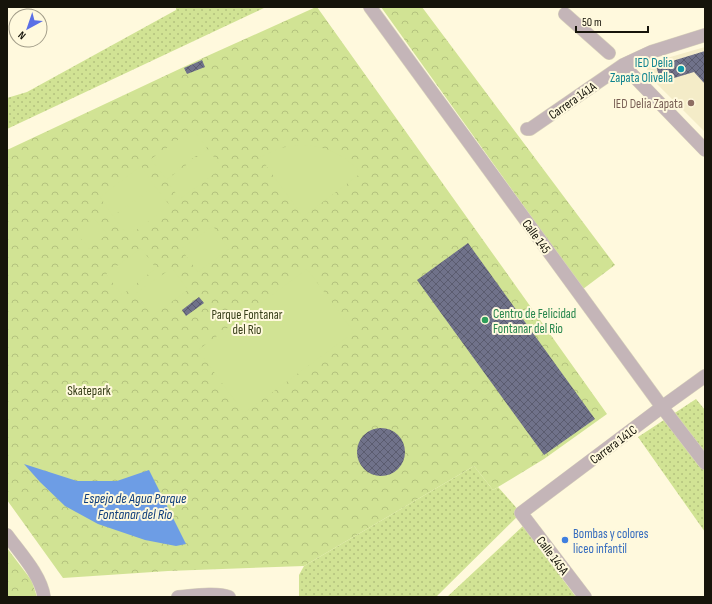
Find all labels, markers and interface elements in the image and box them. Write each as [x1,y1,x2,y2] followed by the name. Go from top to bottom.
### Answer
[8,8,48,48] north arrow
[576,8,648,34] scale bar
[582,15,602,30] text: 50 m
[15,28,28,42] text: N
[610,55,673,86] place label: IED Delia Zapata Olivella
[676,64,686,74] marker: IED Delia Zapata Olivella
[546,78,600,123] street label: Carrera 141A
[613,96,683,112] place label: IED Delia Zapata
[686,98,696,108] marker: IED Delia Zapata
[518,216,554,257] street label: Calle 145
[493,306,576,337] place label: Centro de Felicidad Fontanar del Rio
[212,307,283,338] park label: Parque Fontanar del Rio
[480,315,490,325] marker: Centro de Felicidad Fontanar del Rio
[67,383,111,399] park label: Skatepark
[587,422,640,468] street label: Carrera 141C
[84,490,187,523] water label: Espejo de Agua Parque Fontanar del Rio
[573,526,649,557] place label: Bombas y colores liceo infantil
[533,533,572,578] street label: Calle 145A
[560,535,570,545] marker: Bombas y colores liceo infantil

